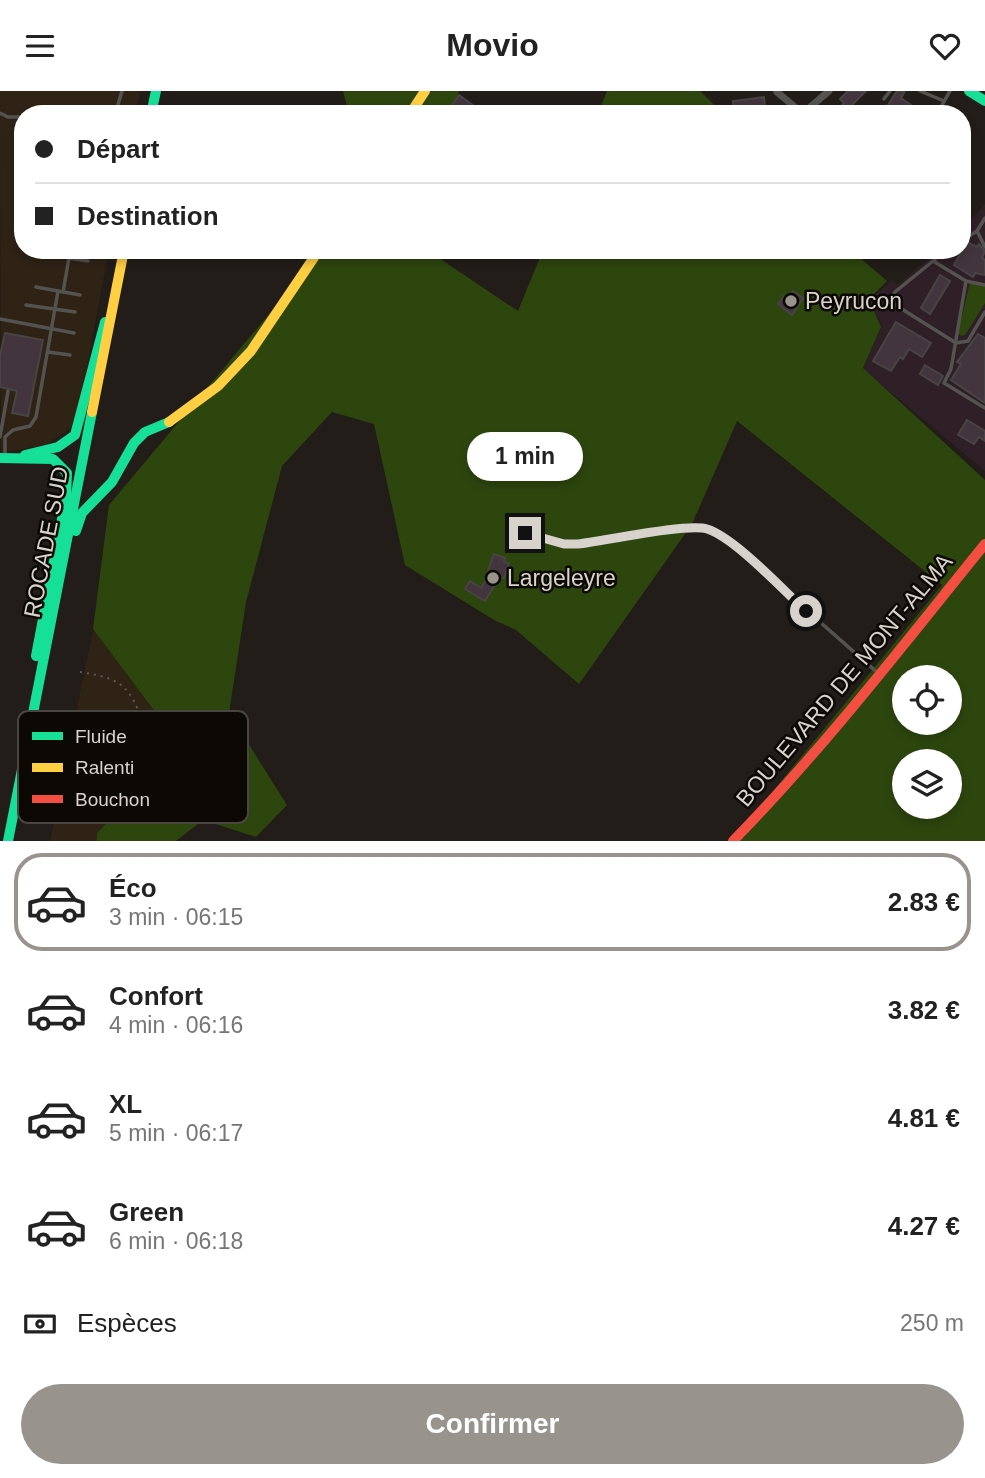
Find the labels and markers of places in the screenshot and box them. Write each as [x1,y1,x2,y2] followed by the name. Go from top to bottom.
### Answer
[805,288,902,314] place label: Peyrucon
[783,293,799,309] marker: Peyrucon
[507,565,616,591] place label: Largeleyre
[485,570,501,586] marker: Largeleyre

